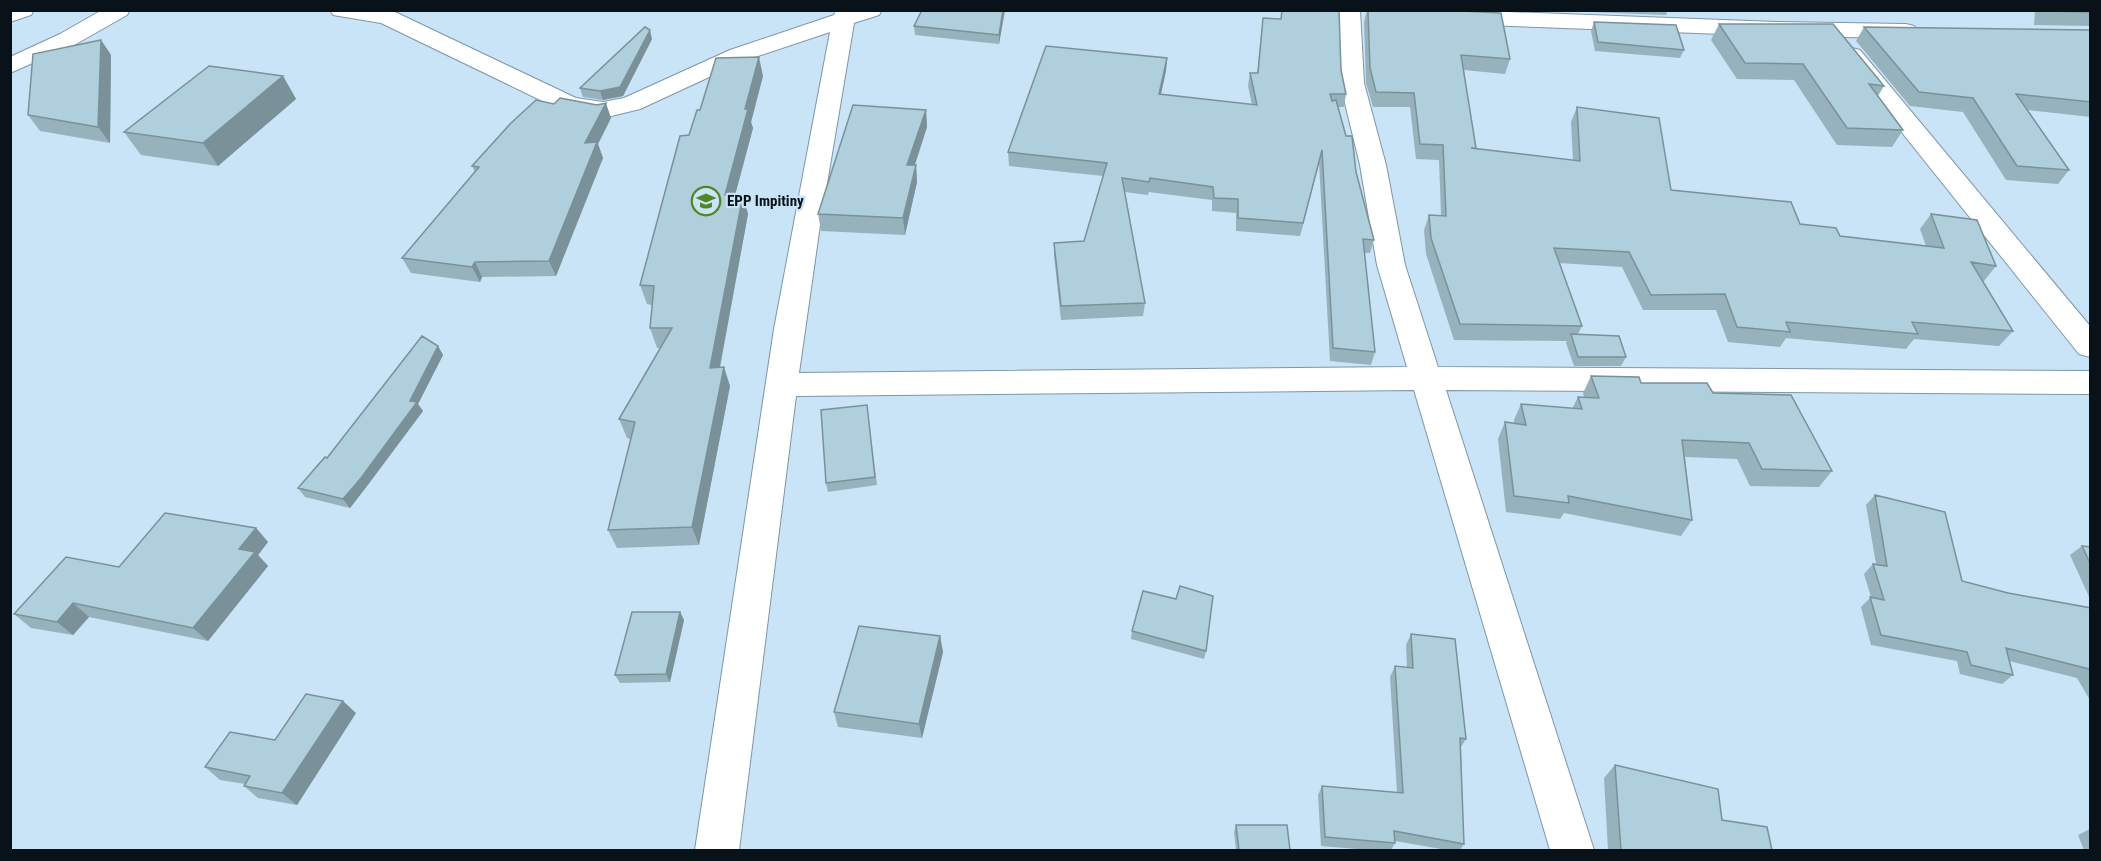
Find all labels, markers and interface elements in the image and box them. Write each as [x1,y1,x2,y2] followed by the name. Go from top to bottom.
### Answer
[690,185,722,217] school or university icon: EPP Impitiny
[727,192,804,210] place label: EPP Impitiny

